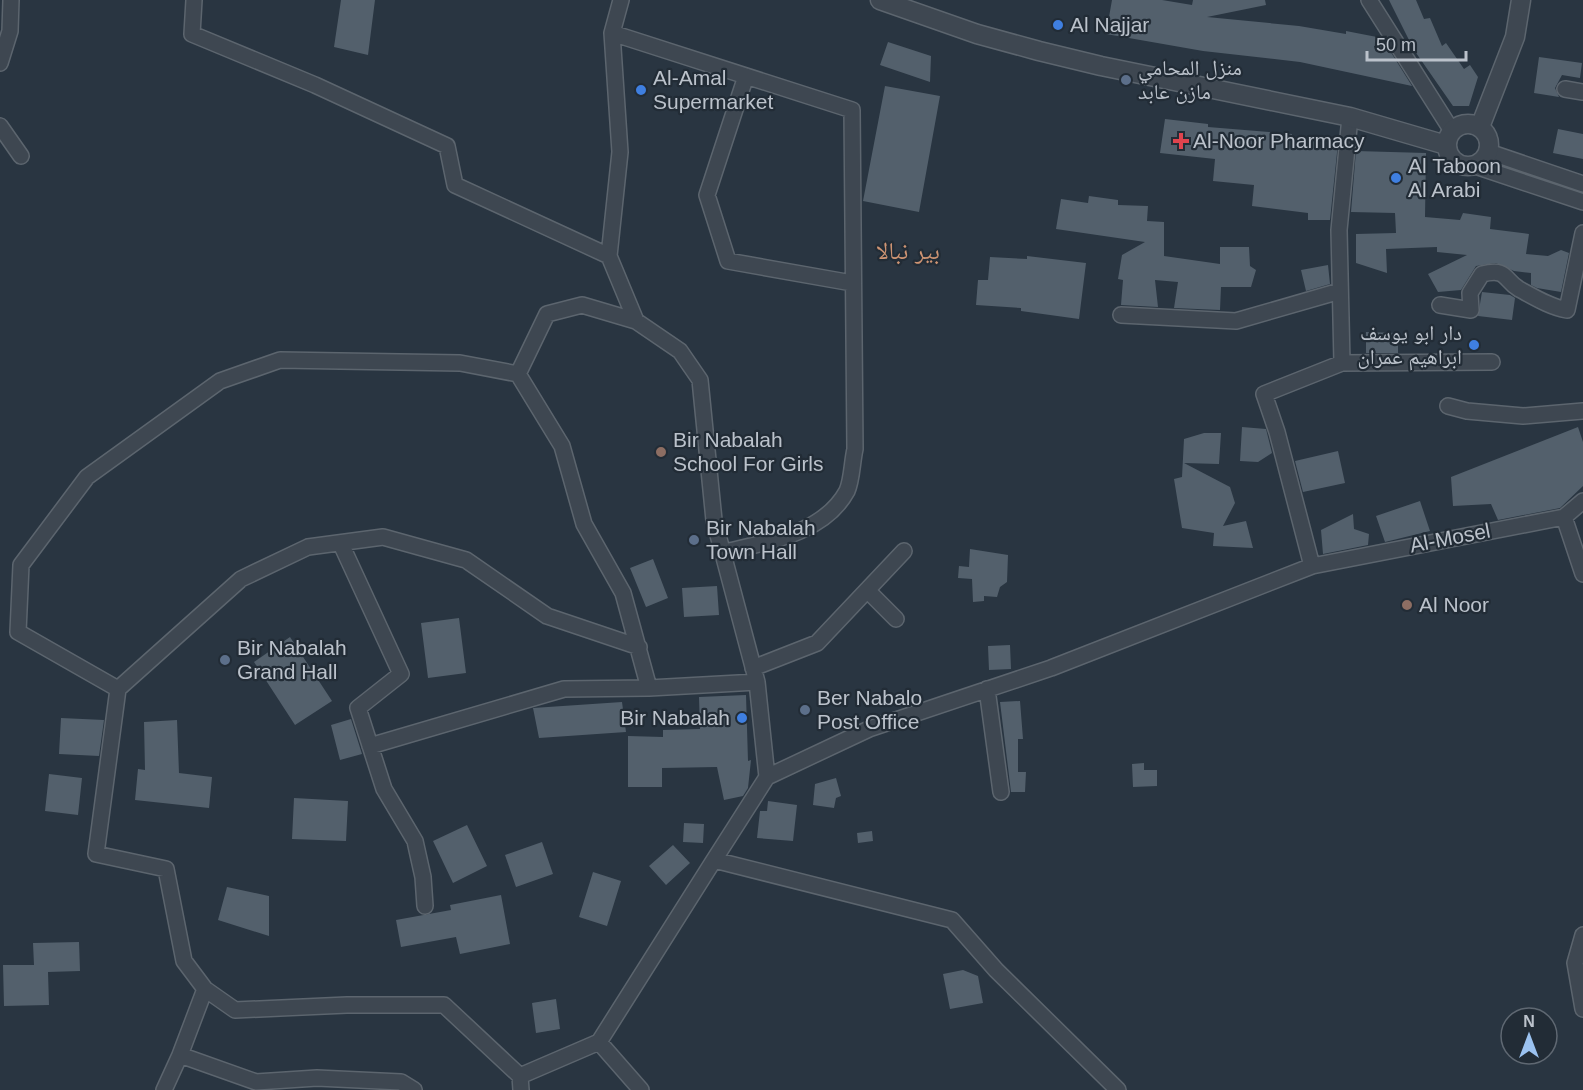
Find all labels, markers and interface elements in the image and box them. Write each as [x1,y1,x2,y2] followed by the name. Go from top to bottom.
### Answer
[1070,13,1149,36] place label: Al Najjar
[1051,18,1065,32] marker: Al Najjar
[1367,24,1466,62] scale bar
[1376,35,1416,55] text: 50 m
[1138,56,1242,104] place label: منزل المحامي مازن عابد
[653,66,773,113] place label: Al-Amal Supermarket
[1119,73,1133,87] marker: منزل المحامي مازن عابد
[634,83,648,97] marker: Al-Amal Supermarket
[1193,129,1365,152] place label: Al-Noor Pharmacy
[1174,134,1188,148] marker: Al-Noor Pharmacy
[1408,154,1501,201] place label: Al Taboon Al Arabi
[1389,171,1403,185] marker: Al Taboon Al Arabi
[876,237,940,265] district label: بير نبالا
[1358,321,1462,371] place label: دار ابو يوسف ابراهيم عمران
[1467,338,1481,352] marker: دار ابو يوسف ابراهيم عمران
[673,428,824,475] place label: Bir Nabalah School For Girls
[654,445,668,459] marker: Bir Nabalah School For Girls
[706,516,816,563] place label: Bir Nabalah Town Hall
[1408,518,1492,557] street label: Al-Mosel
[687,533,701,547] marker: Bir Nabalah Town Hall
[1419,593,1489,616] place label: Al Noor
[1400,598,1414,612] marker: Al Noor
[237,636,347,683] place label: Bir Nabalah Grand Hall
[218,653,232,667] marker: Bir Nabalah Grand Hall
[817,686,922,733] place label: Ber Nabalo Post Office
[798,703,812,717] marker: Ber Nabalo Post Office
[620,706,730,729] place label: Bir Nabalah
[735,711,749,725] marker: Bir Nabalah
[1499,1006,1559,1066] north arrow
[1523,1013,1535,1030] text: N

